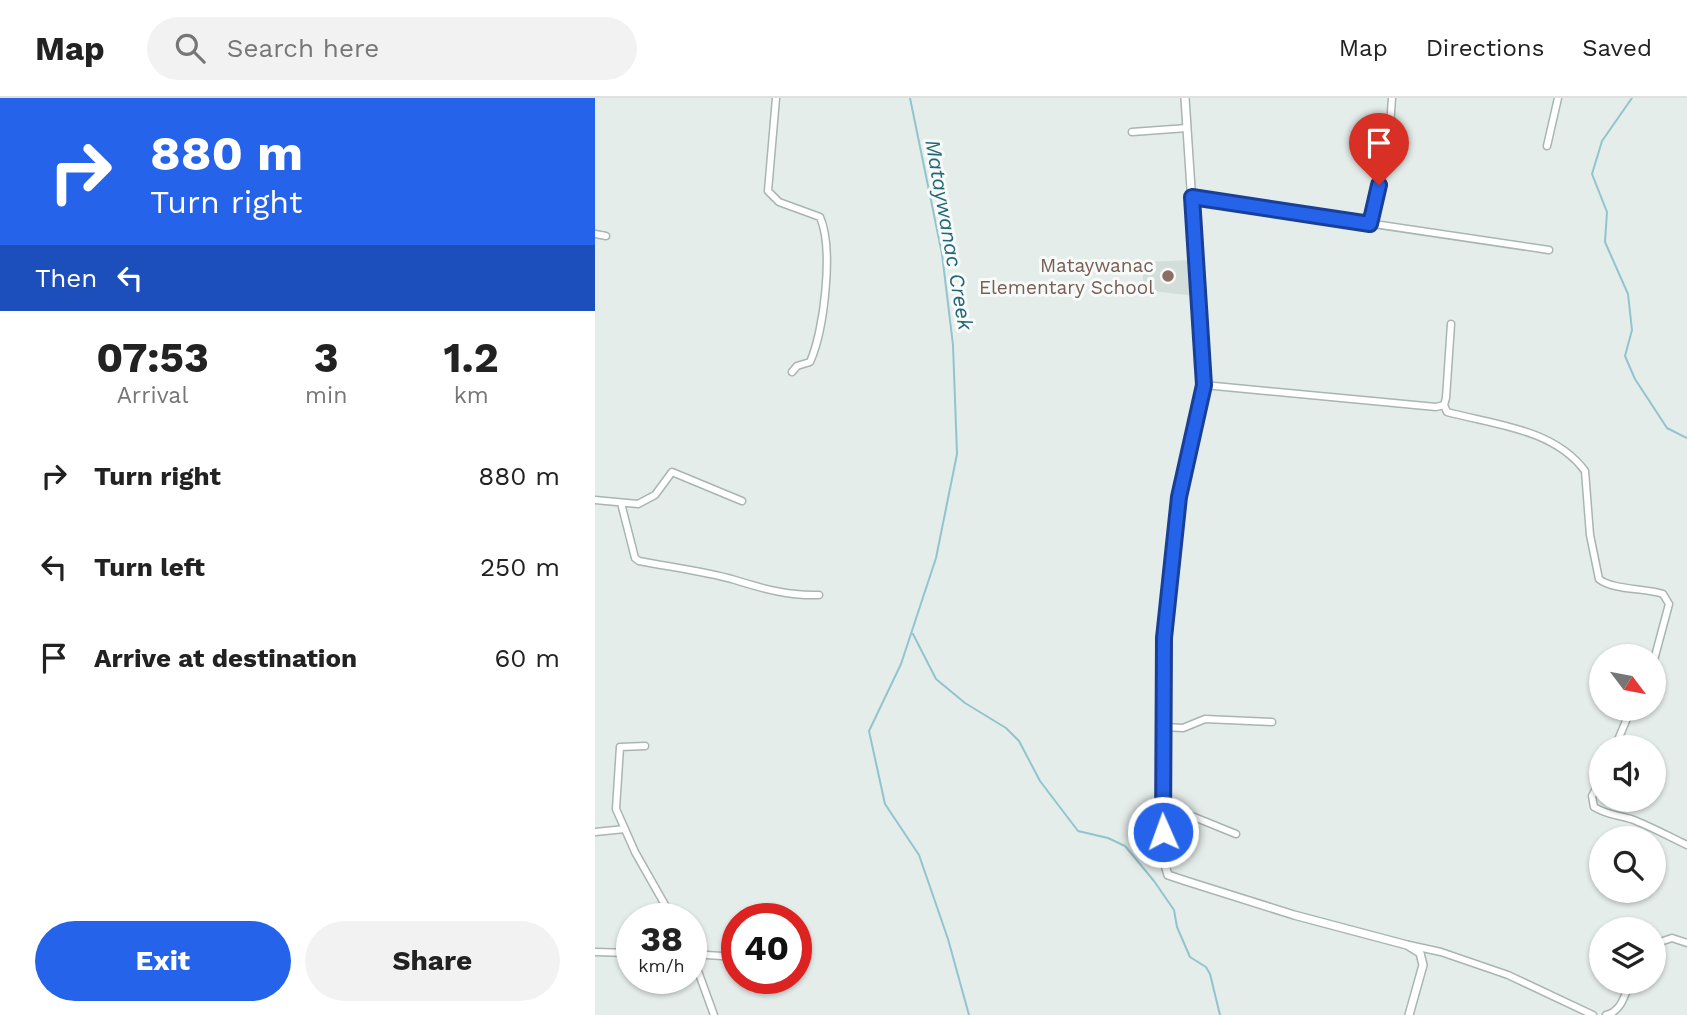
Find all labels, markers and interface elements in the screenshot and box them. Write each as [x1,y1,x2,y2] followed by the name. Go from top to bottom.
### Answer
[147,17,637,80] search box
[35,29,105,68] text: Map
[171,29,209,67] icon: search
[227,33,379,63] text: Search here
[1339,34,1388,62] text: Map
[1426,34,1544,62] text: Directions
[1582,34,1652,62] text: Saved
[1349,113,1409,185] pin
[150,124,303,182] text: 880 m
[1360,124,1398,162] icon: arrive
[35,126,126,217] icon: right
[920,138,979,333] water label: Mataywanac Creek
[150,183,302,221] text: Turn right
[979,254,1154,299] place label: Mataywanac Elementary School
[111,259,149,297] icon: left
[35,263,97,293] text: Then
[1160,268,1176,284] marker: Mataywanac Elementary School
[96,333,209,382] text: 07:53
[314,333,339,382] text: 3
[444,333,499,382] text: 1.2
[117,382,188,409] text: Arrival
[305,382,347,409] text: min
[454,382,489,409] text: km
[35,457,73,495] icon: right
[94,461,221,491] text: Turn right
[478,461,560,491] text: 880 m
[35,548,73,586] icon: left
[94,552,205,582] text: Turn left
[480,552,560,582] text: 250 m
[35,639,73,677] icon: arrive
[94,643,357,673] text: Arrive at destination
[494,643,560,673] text: 60 m
[1589,644,1666,721] north arrow
[1589,644,1666,994] map controls
[1589,735,1666,812] button: sound
[1126,795,1200,869] position arrow
[1589,826,1666,903] button: search
[721,903,812,994] speed limit sign: 40
[1589,917,1666,994] button: layers
[640,918,683,960] text: 38
[35,921,291,1001] button: Exit
[305,921,560,1001] button: Share
[638,955,685,976] text: km/h

